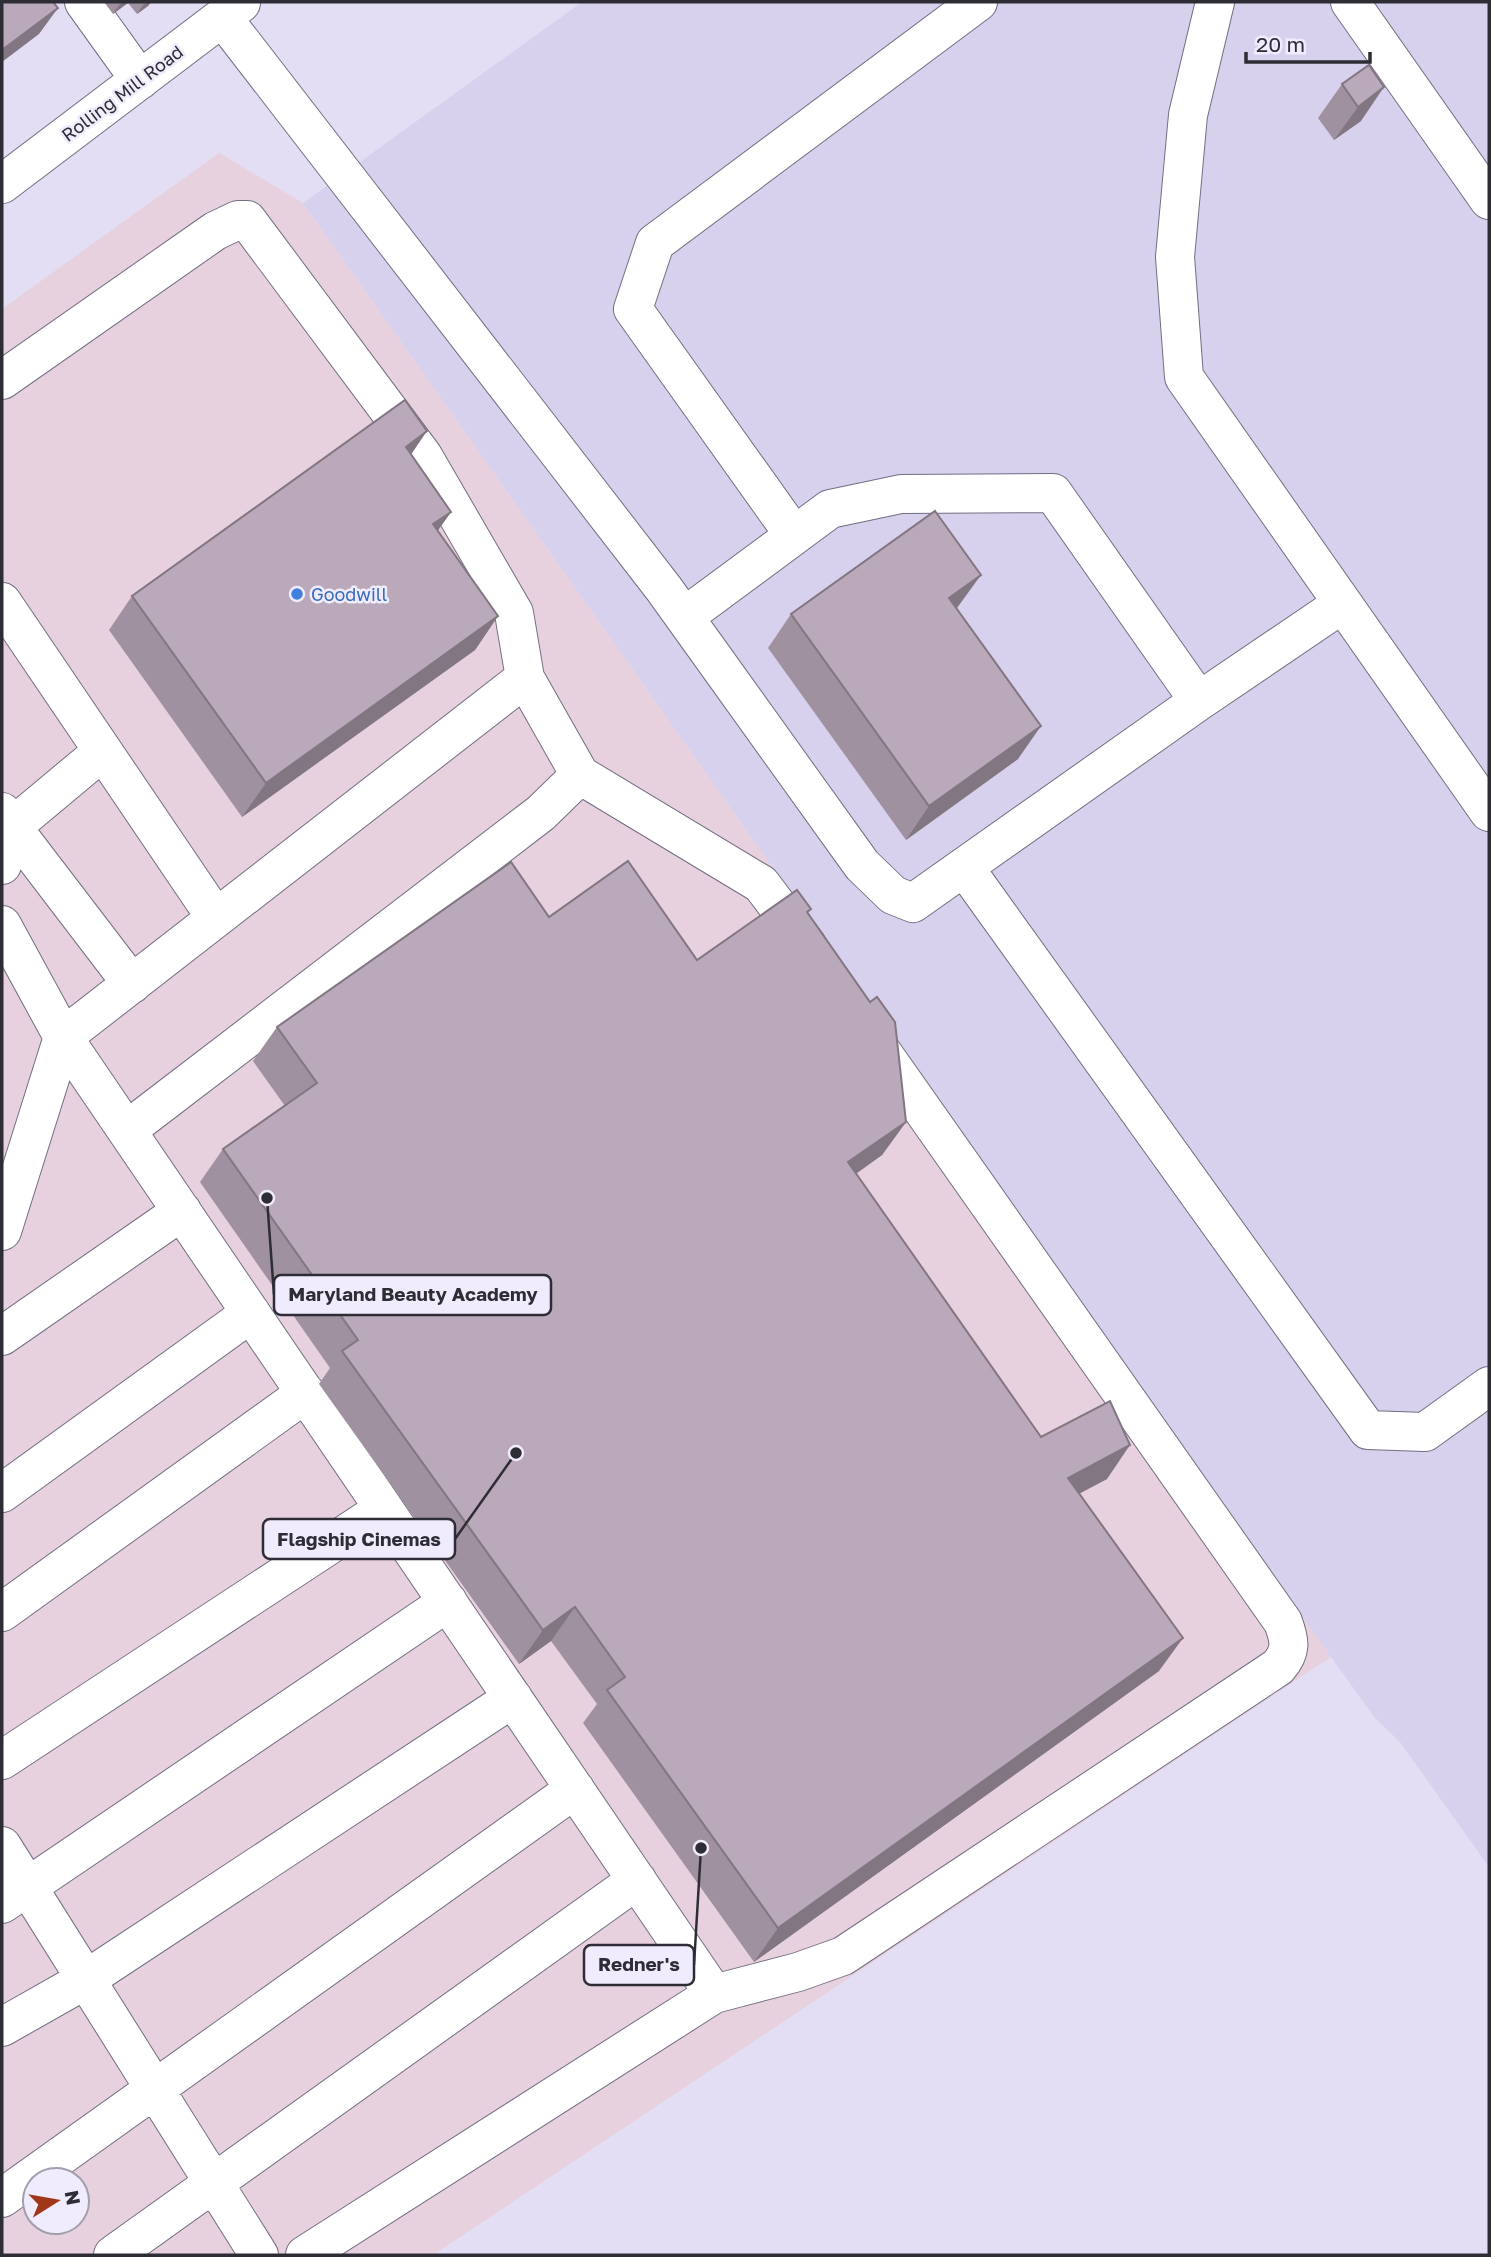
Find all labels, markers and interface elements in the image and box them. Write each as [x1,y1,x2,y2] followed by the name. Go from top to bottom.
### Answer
[1246,21,1370,65] scale bar
[1256,31,1305,57] text: 20 m
[57,40,187,146] street label: Rolling Mill Road
[311,583,388,605] place label: Goodwill
[289,586,305,602] marker: Goodwill
[274,1275,551,1315] callout: Maryland Beauty Academy
[288,1282,538,1305] text: Maryland Beauty Academy
[263,1519,455,1559] callout: Flagship Cinemas
[277,1527,441,1550] text: Flagship Cinemas
[584,1945,694,1985] callout: Redner's
[598,1952,680,1975] text: Redner's
[21,2166,91,2236] north arrow
[61,2188,86,2207] text: N

